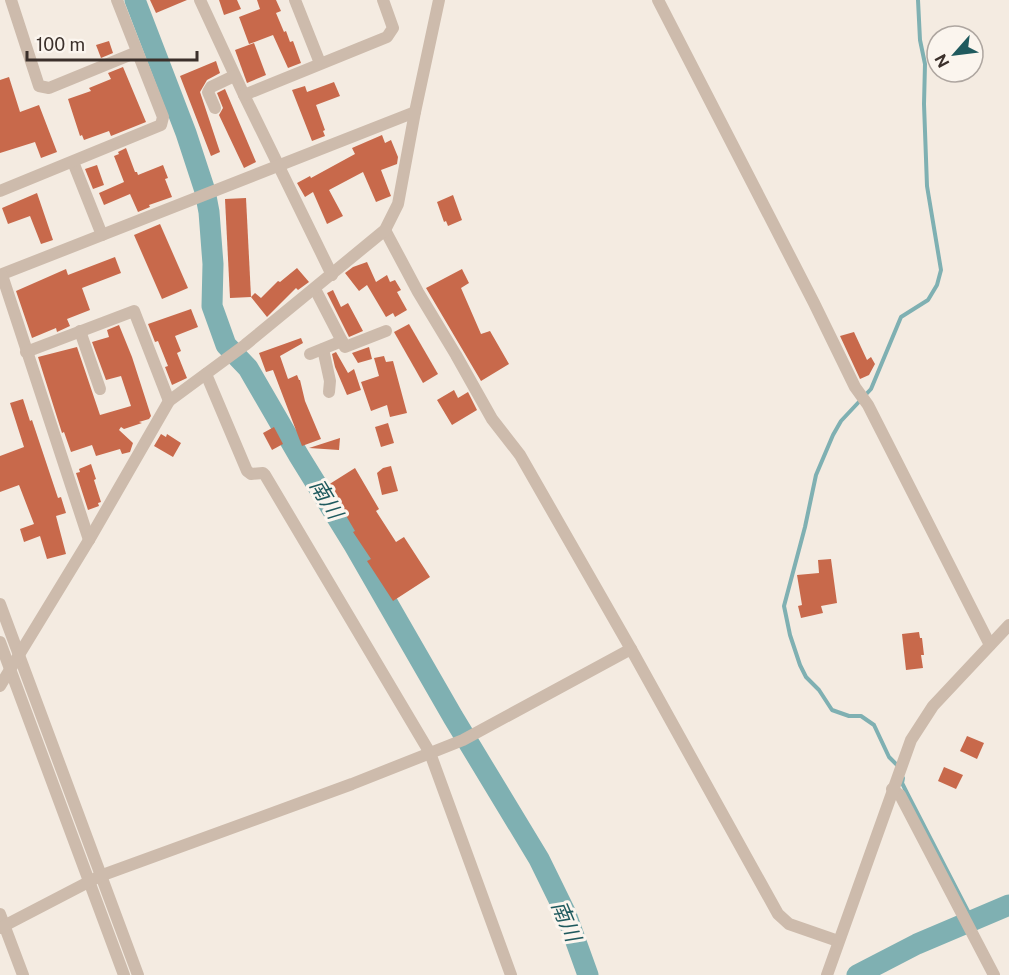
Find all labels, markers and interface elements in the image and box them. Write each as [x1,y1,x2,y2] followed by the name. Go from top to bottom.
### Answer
[27,24,196,62] scale bar
[925,24,985,84] north arrow
[36,34,85,55] text: 100 m
[931,51,954,71] text: N
[305,474,349,525] water label: 南川
[547,897,587,947] water label: 南川

